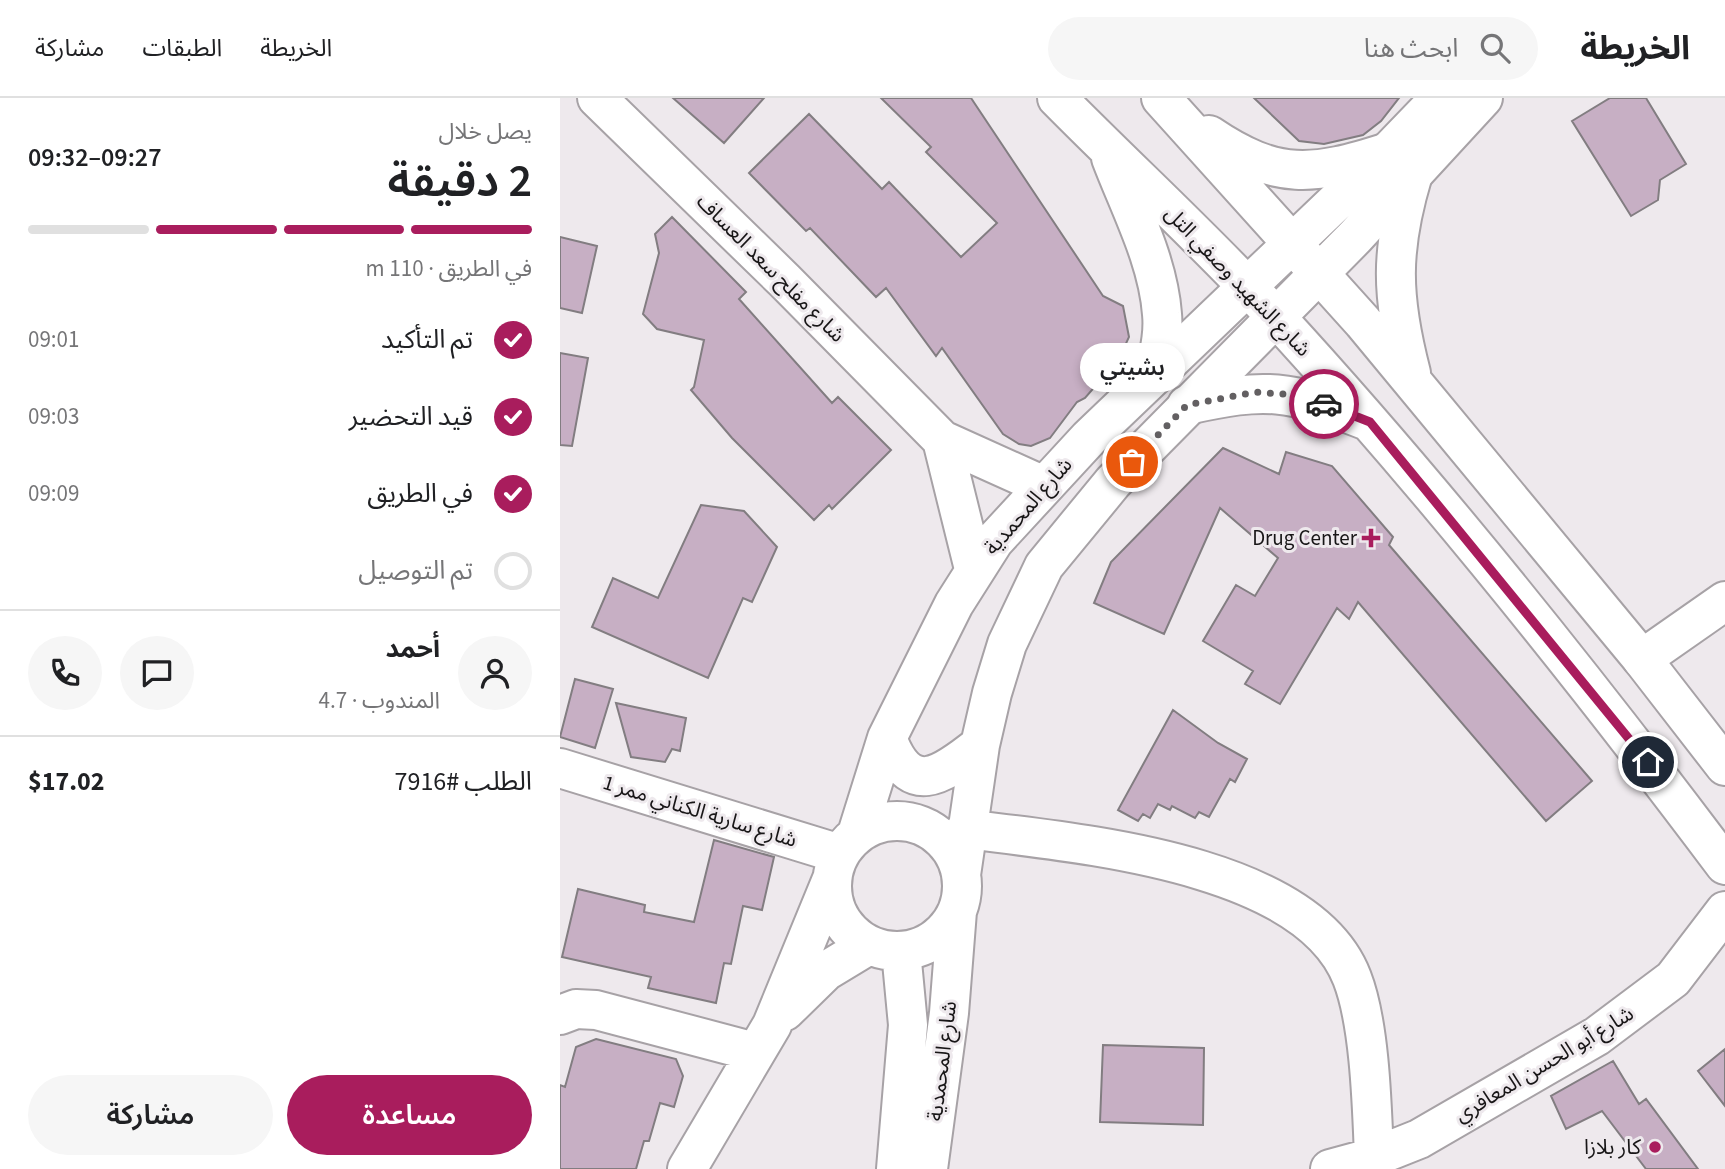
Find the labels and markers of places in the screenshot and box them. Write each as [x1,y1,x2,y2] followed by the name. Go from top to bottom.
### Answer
[1080,343,1184,392] callout: بشيتي
[1102,432,1162,492] pin
[1252,523,1358,553] place label: Drug Center
[1363,530,1379,546] marker: Drug Center
[1618,732,1678,792] pin
[1584,1132,1641,1162] place label: كار بلازا
[1647,1139,1663,1155] marker: كار بلازا

